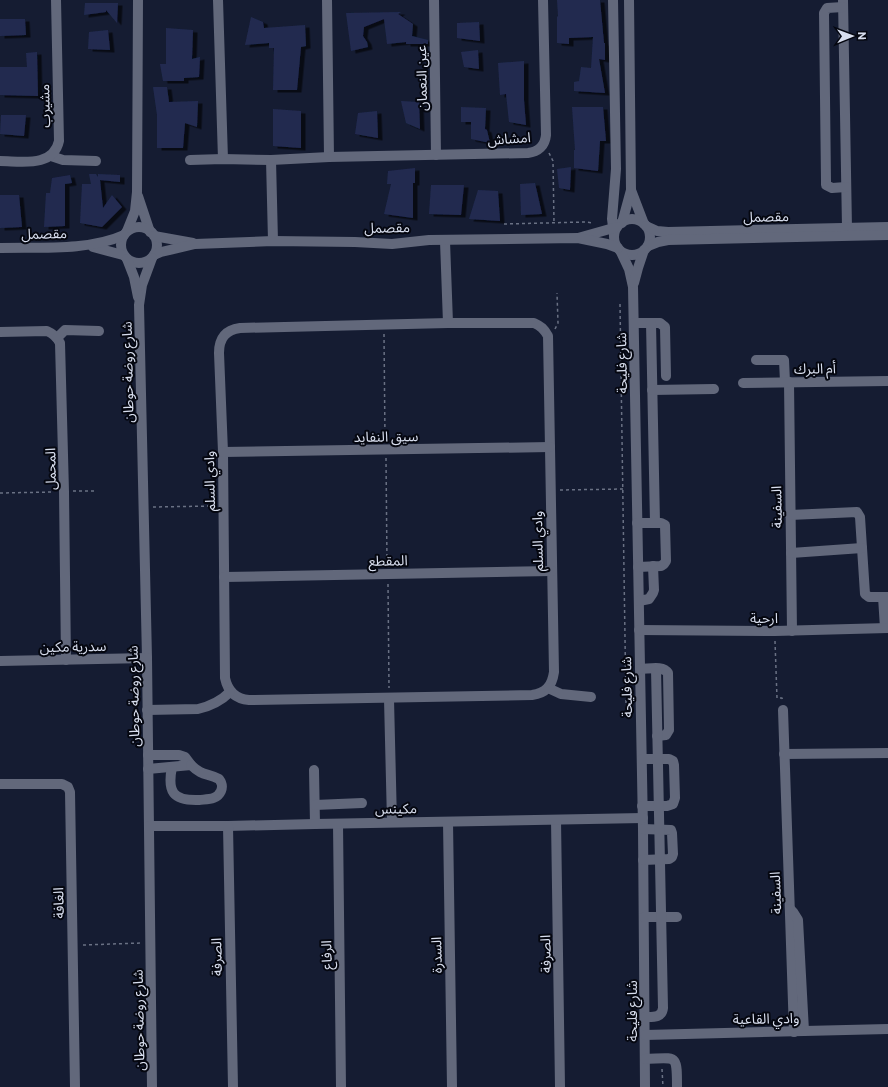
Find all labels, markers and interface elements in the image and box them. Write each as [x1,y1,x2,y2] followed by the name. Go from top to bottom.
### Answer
[832,16,872,56] north arrow
[856,32,869,40] text: N
[412,45,431,111] street label: عين النعمان
[35,84,54,128] street label: مشيرب
[487,128,531,149] street label: امشاش
[743,207,789,226] street label: مقصمل
[364,218,410,237] street label: مقصمل
[21,224,67,243] street label: مقصمل
[118,321,139,423] street label: شارع روضة حوطان
[612,332,633,394] street label: شارع فليحة
[794,359,837,380] street label: أم البرك
[354,427,419,447] street label: سيق النفايد
[41,448,60,490] street label: المحمل
[200,451,221,511] street label: وادي السلم
[767,486,785,528] street label: السفينة
[528,511,549,571] street label: وادي السلم
[368,551,408,572] street label: المقطع
[750,609,778,627] street label: ارحية
[39,637,107,656] street label: سدرية مكين
[124,645,145,747] street label: شارع روضة حوطان
[617,656,638,718] street label: شارع فليحة
[375,799,417,818] street label: مكينس
[766,871,784,915] street label: السفينة
[49,887,67,919] street label: الغافة
[536,935,555,973] street label: الصرفة
[427,937,446,973] street label: السدرة
[207,938,226,976] street label: الصرفة
[317,940,338,970] street label: الرفاع
[129,969,150,1071] street label: شارع روضة حوطان
[623,980,643,1042] street label: شارع فليحة
[733,1009,800,1030] street label: وادي القاعية

